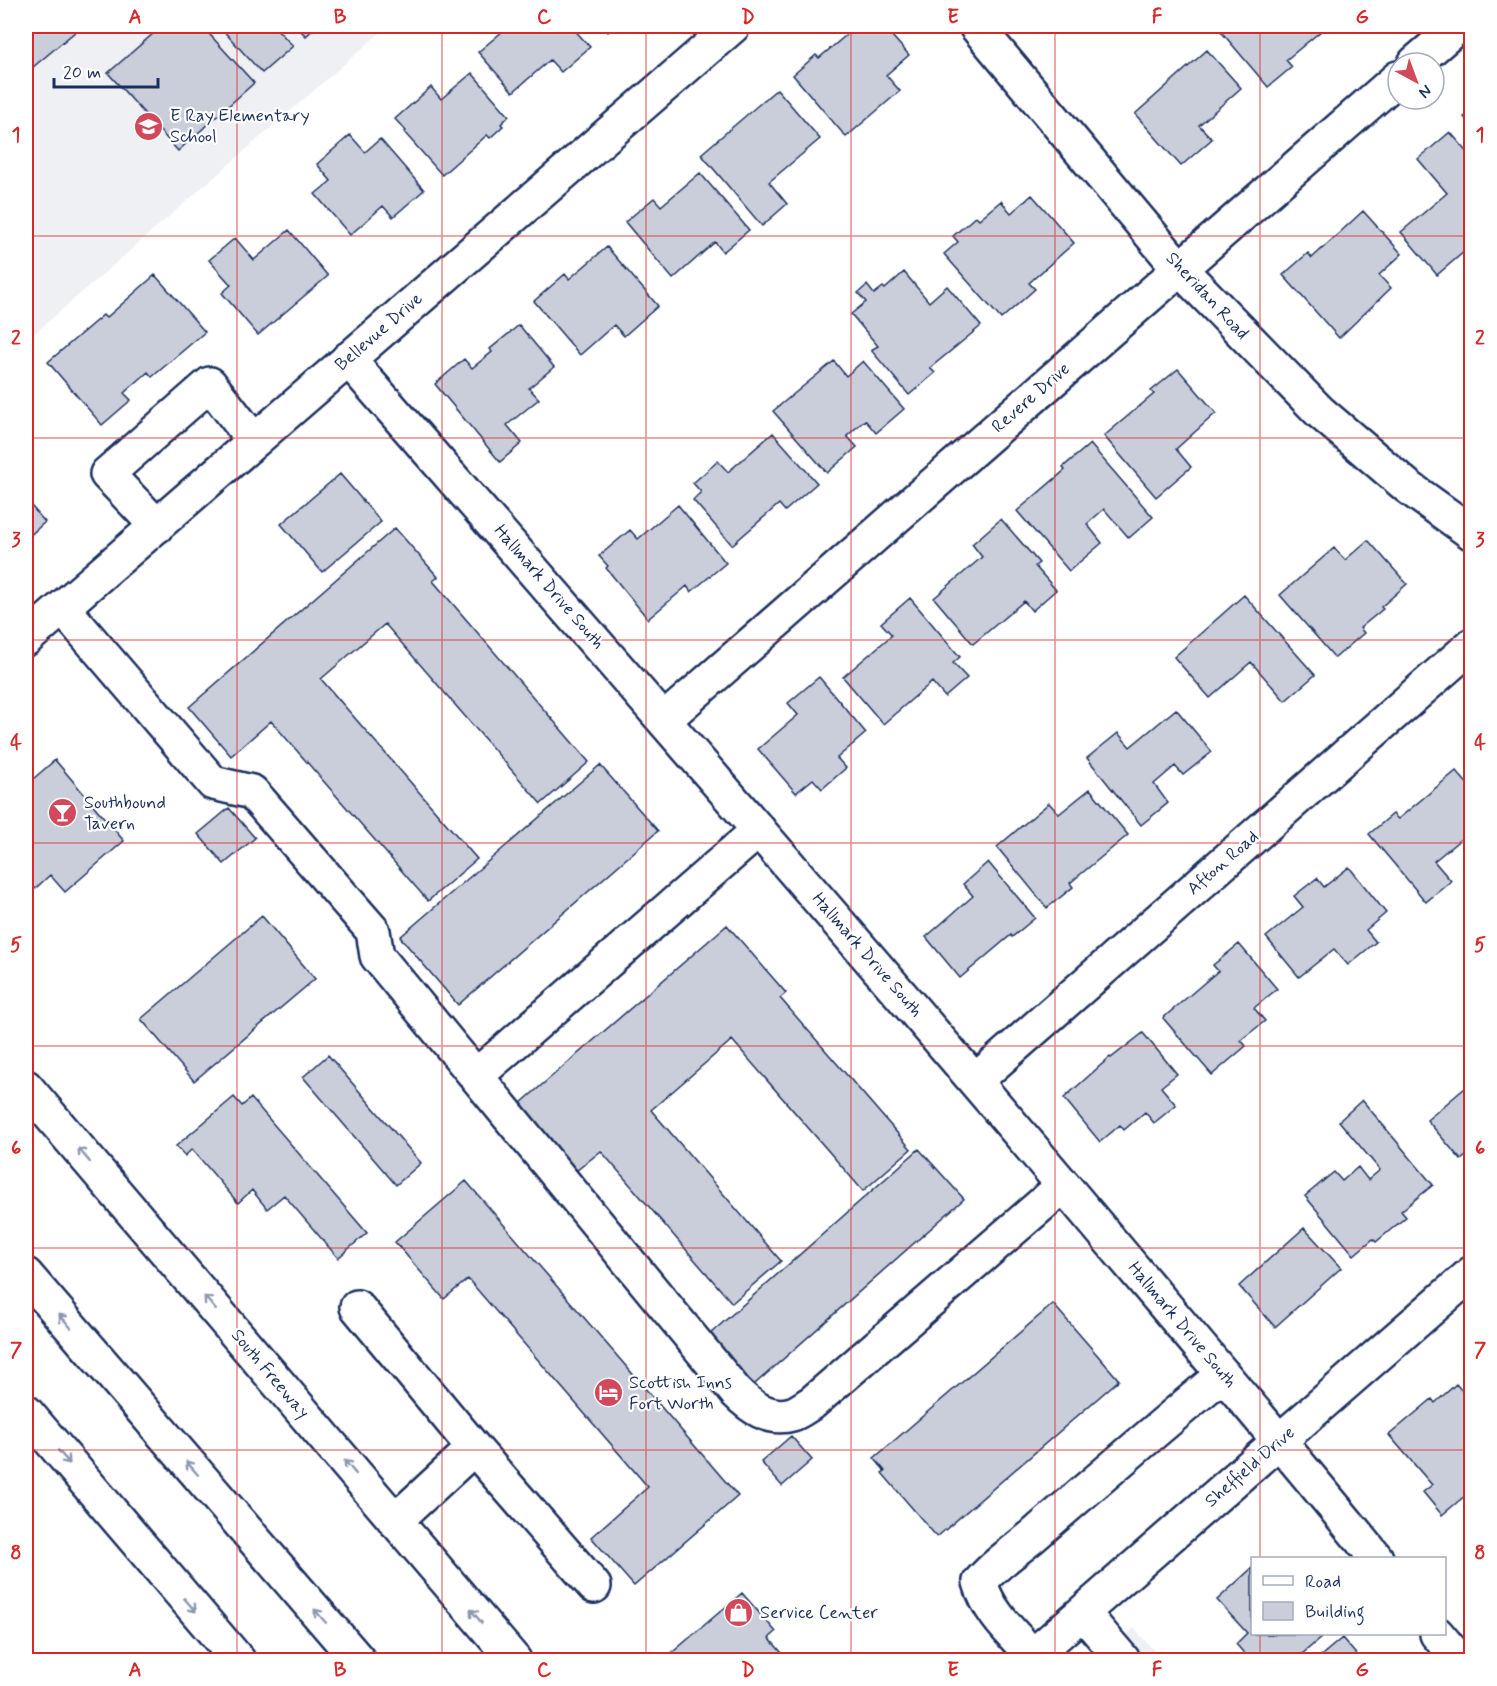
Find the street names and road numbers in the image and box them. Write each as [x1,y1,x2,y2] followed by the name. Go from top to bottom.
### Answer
[1160,247,1254,345] street label: Sheridan Road
[330,287,428,377] street label: Bellevue Drive
[987,357,1075,439] street label: Revere Drive
[488,519,610,655] street label: Hallmark Drive South
[1182,825,1264,901] street label: Afton Road
[806,887,928,1023] street label: Hallmark Drive South
[1122,1257,1242,1393] street label: Hallmark Drive South
[225,1324,315,1424] street label: South Freeway
[1200,1421,1300,1513] street label: Sheffield Drive

